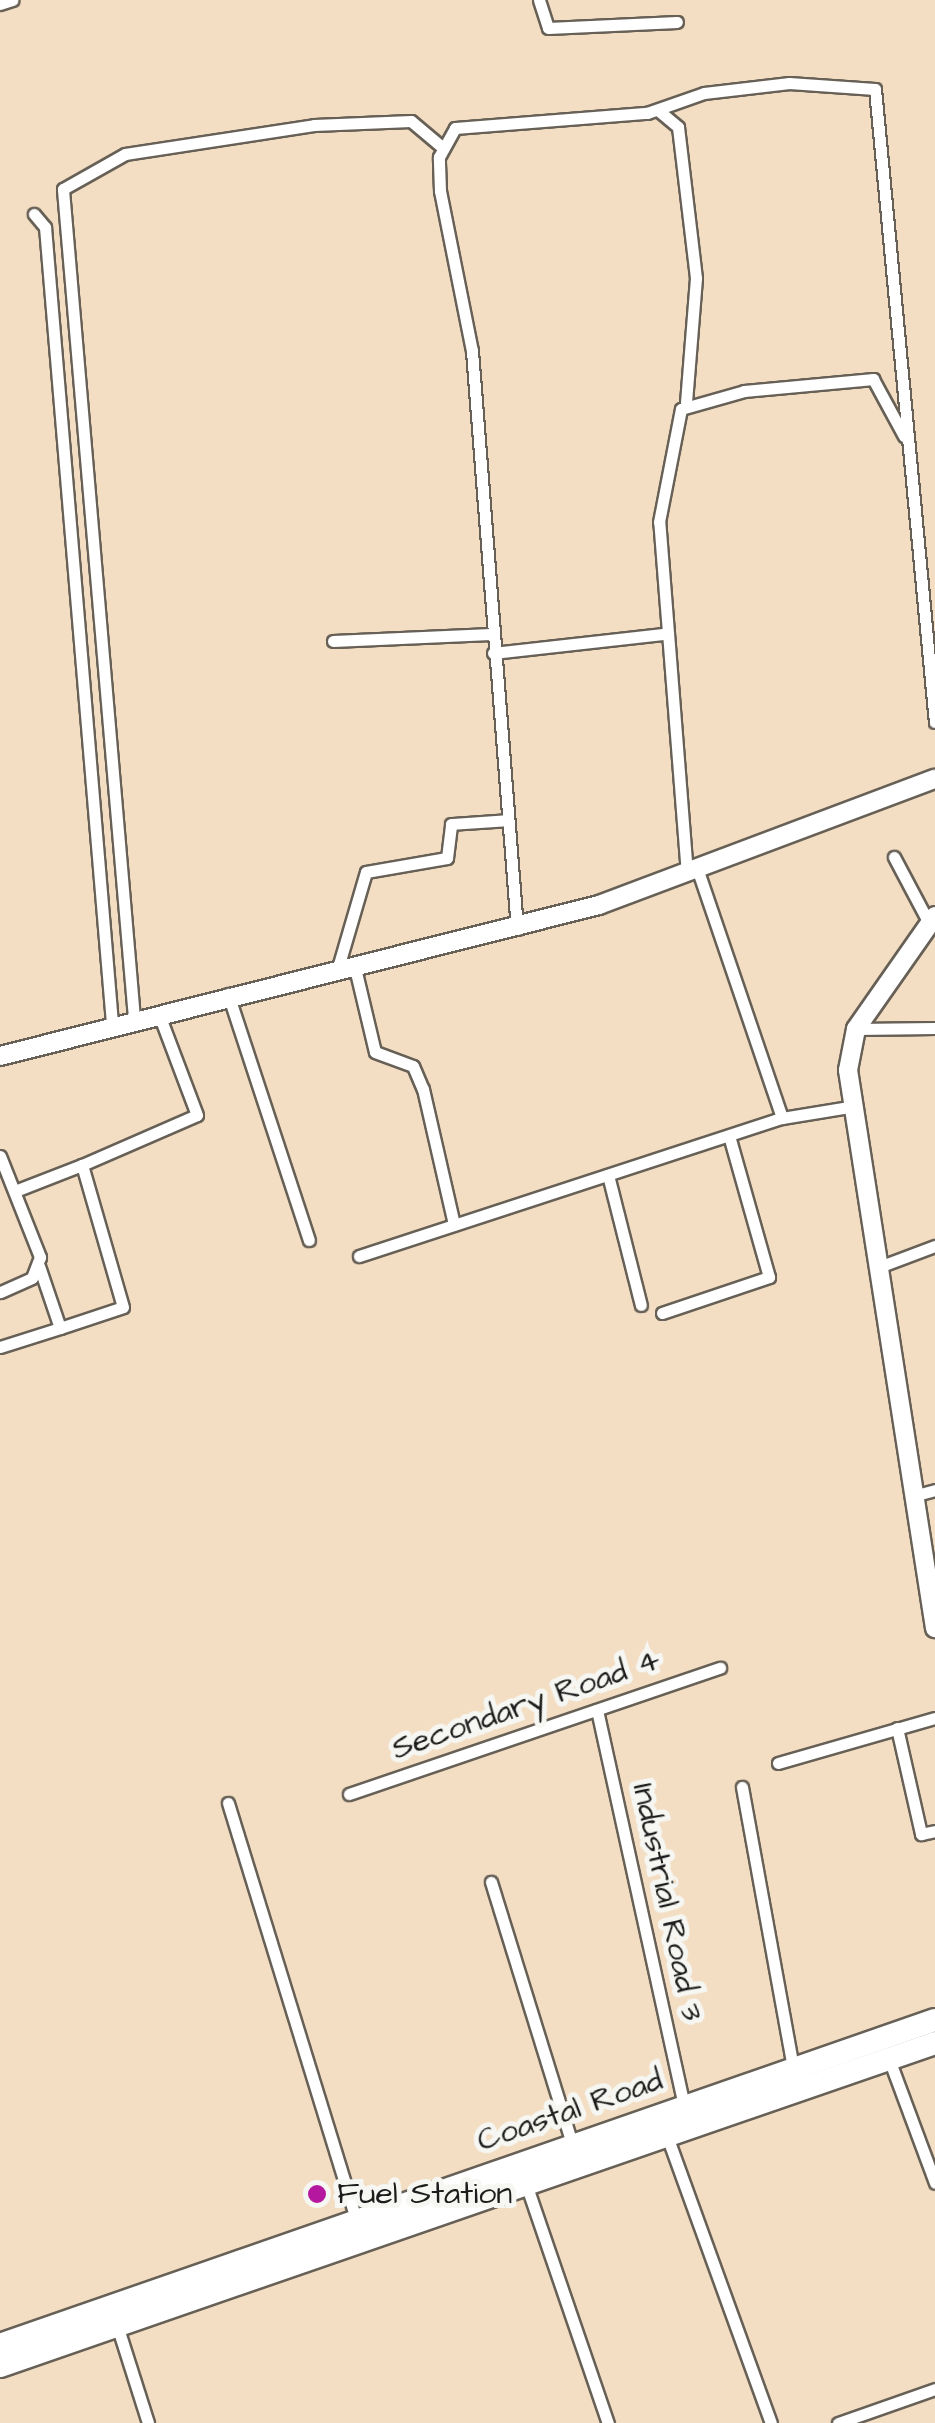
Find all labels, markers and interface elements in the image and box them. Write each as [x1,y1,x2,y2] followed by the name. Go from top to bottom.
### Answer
[387,1641,665,1769] street label: Secondary Road 4
[623,1780,711,2024] street label: Industrial Road 3
[472,2061,668,2161] street label: Coastal Road
[337,2175,512,2213] place label: Fuel Station
[306,2183,328,2205] marker: Fuel Station

